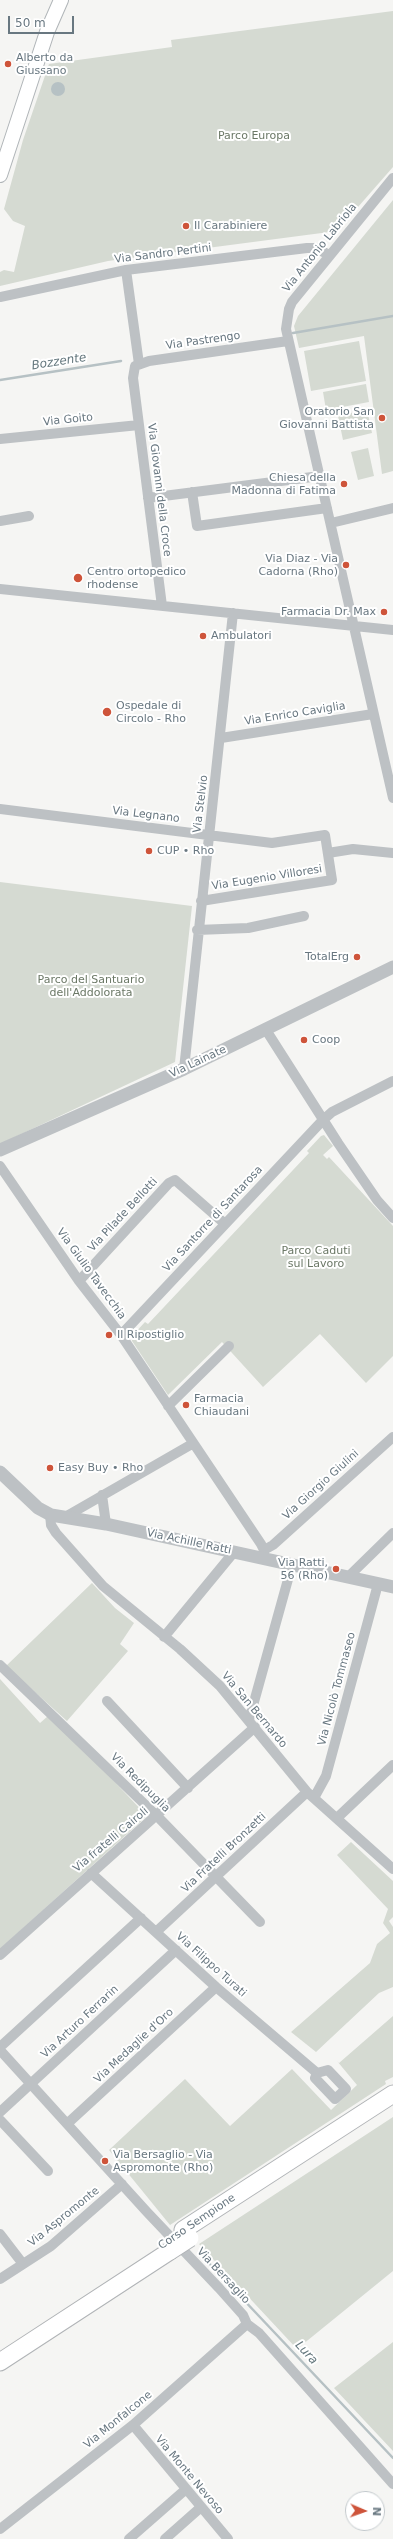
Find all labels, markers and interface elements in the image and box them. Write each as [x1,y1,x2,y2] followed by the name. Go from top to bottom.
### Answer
[10,8,76,34] scale bar
[15,16,46,30] text: 50 m
[16,51,73,77] place label: Alberto da Giussano
[3,59,13,69] marker: Alberto da Giussano
[218,129,290,143] park label: Parco Europa
[280,201,360,295] street label: Via Antonio Labriola
[194,219,267,233] place label: Il Carabiniere
[181,221,191,231] marker: Il Carabiniere
[114,241,212,267] street label: Via Sandro Pertini
[165,329,241,353] street label: Via Pastrengo
[31,351,87,373] water label: Bozzente
[279,405,374,431] place label: Oratorio San Giovanni Battista
[42,411,94,429] street label: Via Goito
[377,413,387,423] marker: Oratorio San Giovanni Battista
[144,423,174,557] street label: Via Giovanni della Croce
[231,471,336,497] place label: Chiesa della Madonna di Fatima
[339,479,349,489] marker: Chiesa della Madonna di Fatima
[258,552,338,578] place label: Via Diaz - Via Cadorna (Rho)
[341,560,351,570] marker: Via Diaz - Via Cadorna (Rho)
[87,565,186,591] place label: Centro ortopedico rhodense
[72,572,84,584] marker: Centro ortopedico rhodense
[281,605,376,619] place label: Farmacia Dr. Max
[379,607,389,617] marker: Farmacia Dr. Max
[211,629,272,643] place label: Ambulatori
[198,631,208,641] marker: Ambulatori
[116,699,186,725] place label: Ospedale di Circolo - Rho
[244,699,346,729] street label: Via Enrico Caviglia
[101,706,113,718] marker: Ospedale di Circolo - Rho
[191,774,211,834] street label: Via Stelvio
[112,804,180,826] street label: Via Legnano
[157,844,214,858] place label: CUP • Rho
[144,846,154,856] marker: CUP • Rho
[211,863,323,893] street label: Via Eugenio Villoresi
[305,950,349,964] place label: TotalErg
[352,952,362,962] marker: TotalErg
[38,973,144,999] park label: Parco del Santuario dell'Addolorata
[312,1033,340,1047] place label: Coop
[299,1035,309,1045] marker: Coop
[167,1043,229,1081] street label: Via Lainate
[160,1163,266,1275] street label: Via Santorre di Santarosa
[85,1175,161,1255] street label: Via Pilade Bellotti
[54,1226,128,1322] street label: Via Giulio Tavecchia
[281,1244,351,1270] park label: Parco Caduti sul Lavoro
[117,1328,184,1342] place label: Il Ripostiglio
[104,1330,114,1340] marker: Il Ripostiglio
[194,1392,249,1418] place label: Farmacia Chiaudani
[181,1400,191,1410] marker: Farmacia Chiaudani
[280,1447,362,1523] street label: Via Giorgio Giulini
[58,1461,143,1475] place label: Easy Buy • Rho
[45,1463,55,1473] marker: Easy Buy • Rho
[145,1527,233,1557] street label: Via Achille Ratti
[278,1556,328,1582] place label: Via Ratti, 56 (Rho)
[331,1564,341,1574] marker: Via Ratti, 56 (Rho)
[315,1631,359,1747] street label: Via Nicolò Tommaseo
[218,1669,290,1751] street label: Via San Bernardo
[108,1751,172,1815] street label: Via Redipuglia
[71,1805,151,1875] street label: Via fratelli Cairoli
[179,1810,269,1896] street label: Via Fratelli Bronzetti
[173,1930,249,2000] street label: Via Filippo Turati
[39,1983,121,2061] street label: Via Arturo Ferrarin
[92,2006,176,2086] street label: Via Medaglie d'Oro
[113,2148,213,2174] place label: Via Bersaglio - Via Aspromonte (Rho)
[100,2156,110,2166] marker: Via Bersaglio - Via Aspromonte (Rho)
[26,2184,102,2250] street label: Via Aspromonte
[156,2191,238,2253] street label: Corso Sempione
[194,2245,252,2307] street label: Via Bersaglio
[292,2338,320,2368] water label: Lura
[81,2388,155,2452] street label: Via Monfalcone
[152,2433,226,2517] street label: Via Monte Nevoso
[345,2491,385,2531] north arrow
[370,2507,383,2516] text: N

